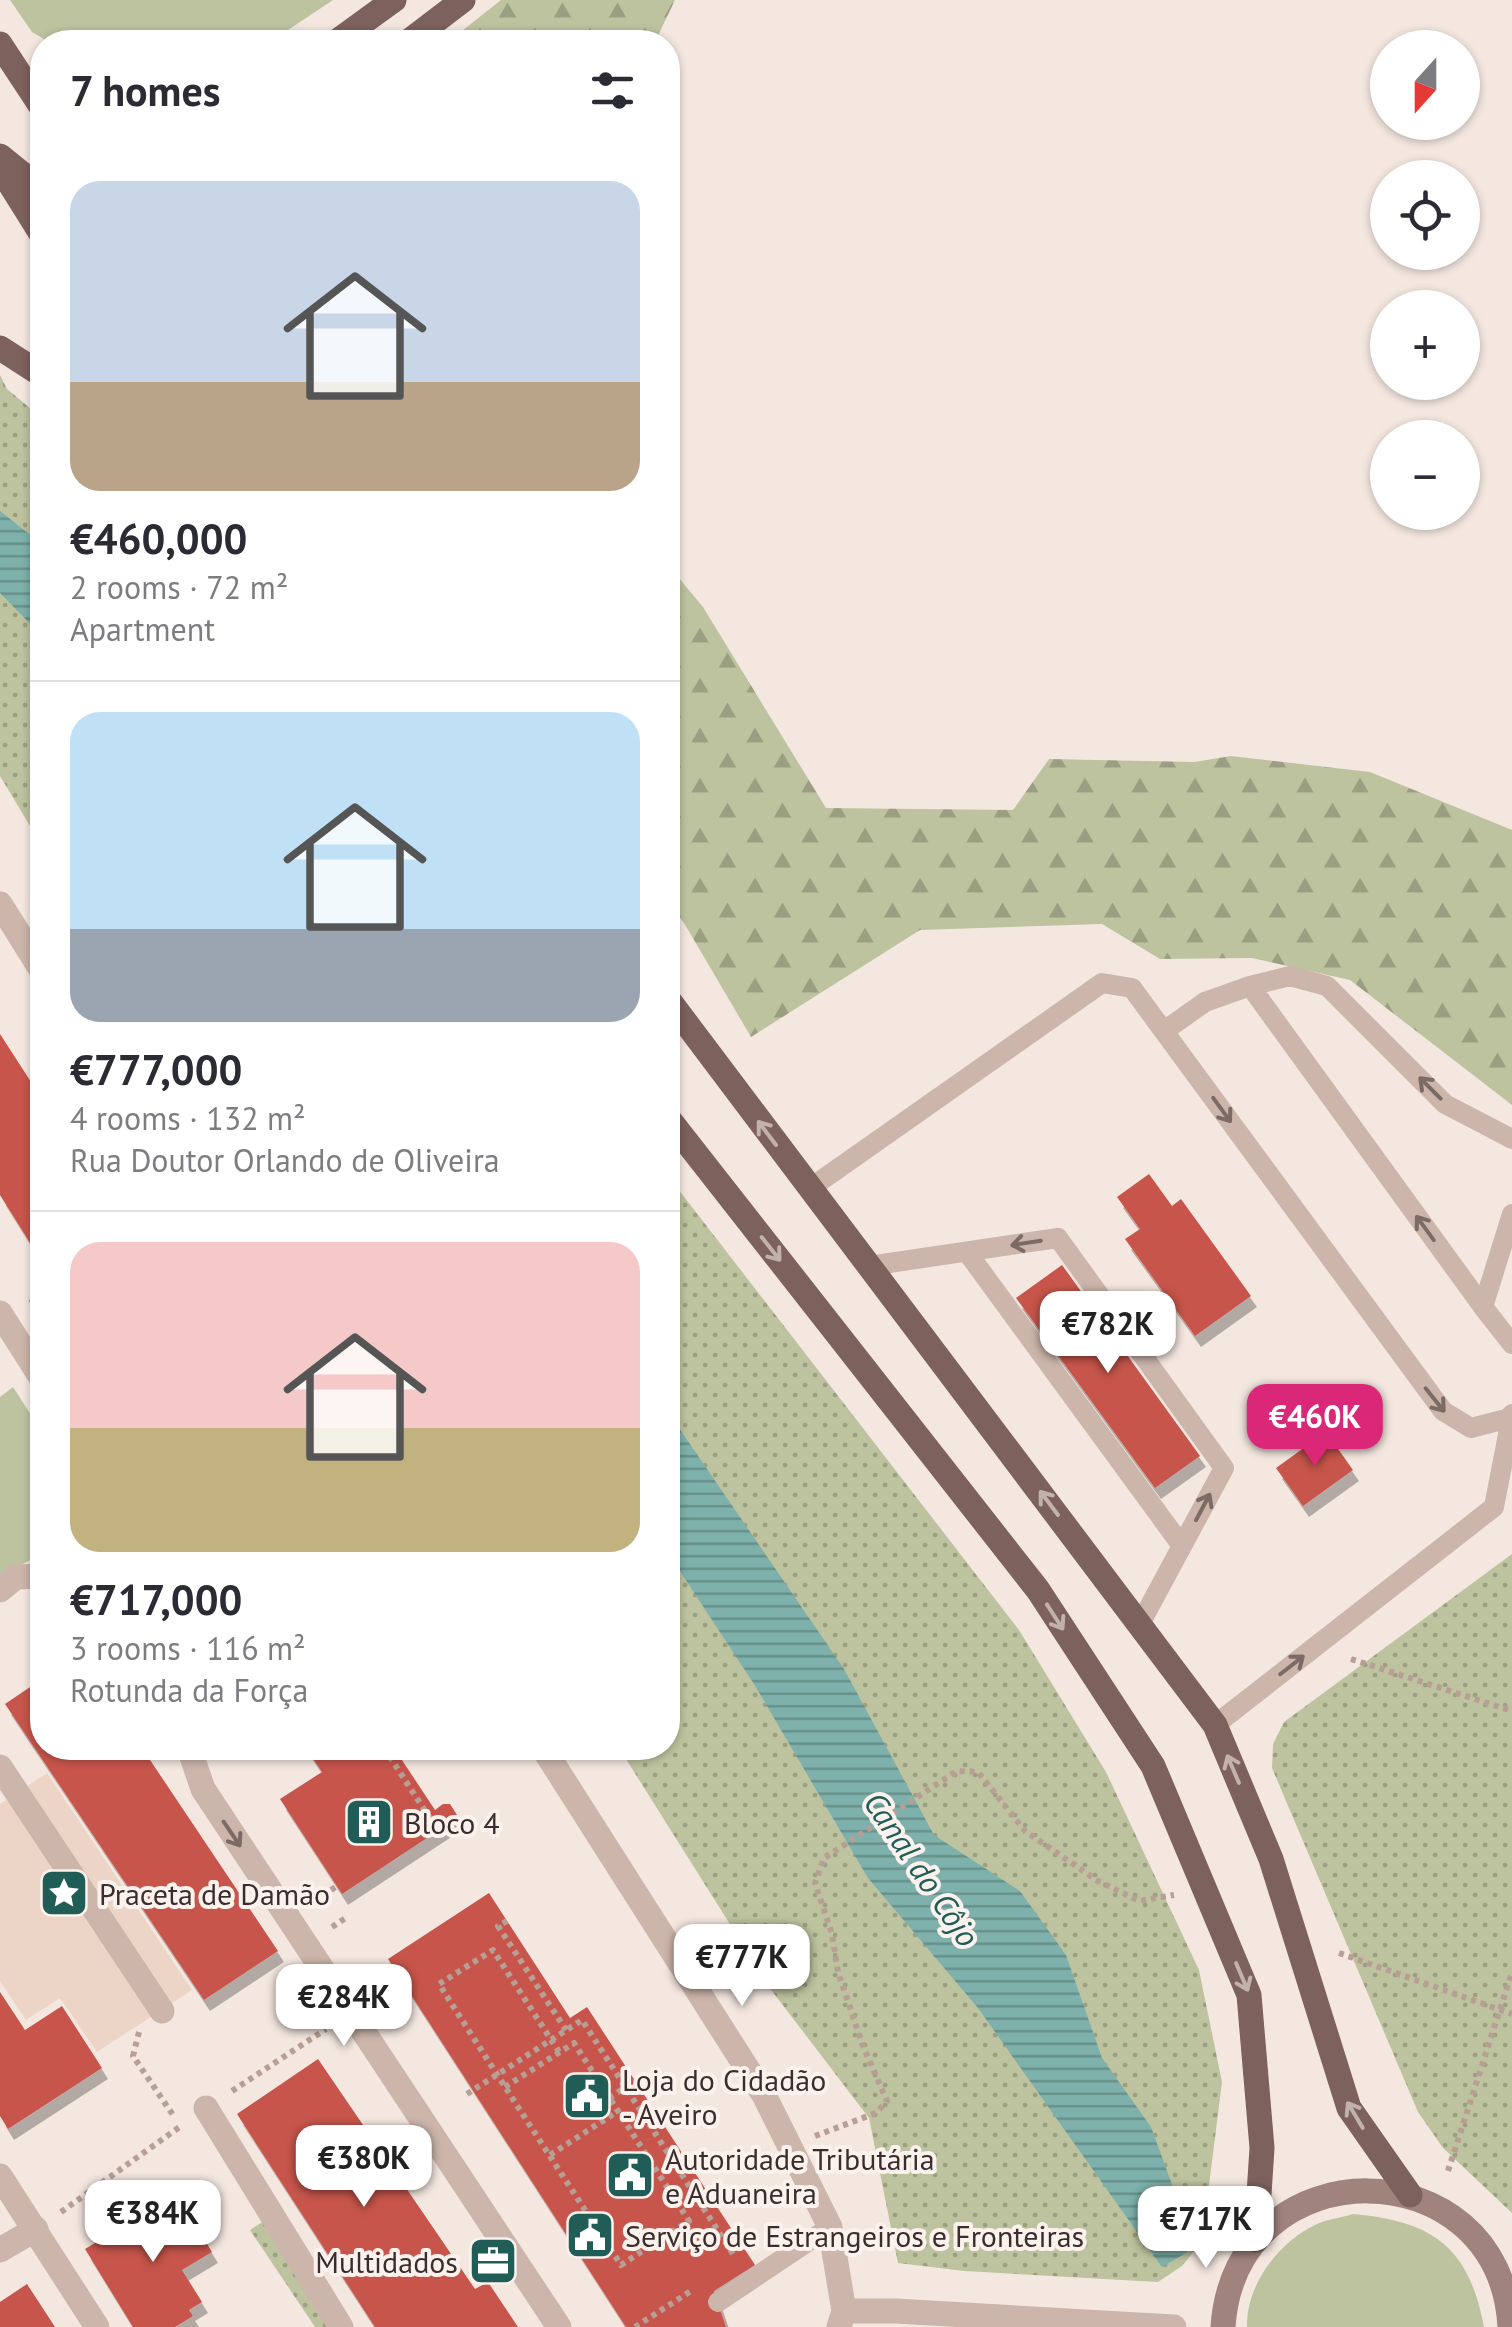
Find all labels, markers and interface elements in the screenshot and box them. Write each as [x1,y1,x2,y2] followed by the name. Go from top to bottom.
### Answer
[1370,30,1480,140] north arrow
[1370,30,1480,530] map controls
[70,63,221,118] text: 7 homes
[585,63,640,118] icon: filters
[1370,160,1480,270] button: locate
[265,246,445,426] icon: home
[1370,290,1480,400] button: +
[1370,420,1480,530] button: −
[70,511,247,566] text: €460,000
[70,566,288,608] text: 2 rooms · 72 m²
[70,608,215,650] text: Apartment
[265,777,445,957] icon: home
[70,1042,242,1097] text: €777,000
[1418,1077,1442,1101] one-way arrow
[1211,1096,1232,1123] one-way arrow
[70,1097,306,1139] text: 4 rooms · 132 m²
[757,1120,778,1147] one-way arrow
[70,1139,500,1181] text: Rua Doutor Orlando de Oliveira
[1415,1215,1436,1242] one-way arrow
[1010,1235,1042,1253] one-way arrow
[760,1236,782,1262] one-way arrow
[1038,1291,1178,1376] pin: €782K
[1062,1302,1154,1344] text: €782K
[265,1307,445,1487] icon: home
[1245,1384,1385,1469] pin: €460K
[1424,1386,1446,1412] one-way arrow
[1269,1395,1361,1437] text: €460K
[1038,1490,1059,1517] one-way arrow
[1193,1493,1213,1522] one-way arrow
[70,1572,242,1627] text: €717,000
[1045,1602,1066,1631] one-way arrow
[70,1627,306,1669] text: 3 rooms · 116 m²
[1278,1655,1305,1676] one-way arrow
[70,1669,308,1711] text: Rotunda da Força
[1223,1755,1241,1785] one-way arrow
[855,1783,989,1955] water label: Canal do Côjo
[343,1796,395,1848] building icon: Bloco 4
[404,1803,500,1842] place label: Bloco 4
[222,1819,243,1847] one-way arrow
[38,1867,90,1919] place icon: Praceta de Damão
[99,1874,330,1913] place label: Praceta de Damão
[672,1924,812,2009] pin: €777K
[696,1935,788,1977] text: €777K
[1234,1961,1252,1992] one-way arrow
[274,1964,414,2049] pin: €284K
[298,1975,390,2017] text: €284K
[622,2060,826,2133] place label: Loja do Cidadão - Aveiro
[561,2070,613,2122] public building icon: Loja do Cidadão - Aveiro
[1345,2101,1365,2130] one-way arrow
[294,2125,434,2210] pin: €380K
[318,2136,410,2178] text: €380K
[665,2139,935,2212] place label: Autoridade Tributária e Aduaneira
[604,2149,656,2201] public building icon: Autoridade Tributária e Aduaneira
[83,2180,223,2265] pin: €384K
[1136,2186,1276,2271] pin: €717K
[107,2191,199,2233] text: €384K
[1160,2197,1252,2239] text: €717K
[564,2209,616,2261] public building icon: Serviço de Estrangeiros e Fronteiras
[625,2216,1084,2255] place label: Serviço de Estrangeiros e Fronteiras
[467,2235,519,2287] office icon: Multidados
[315,2242,458,2281] place label: Multidados

